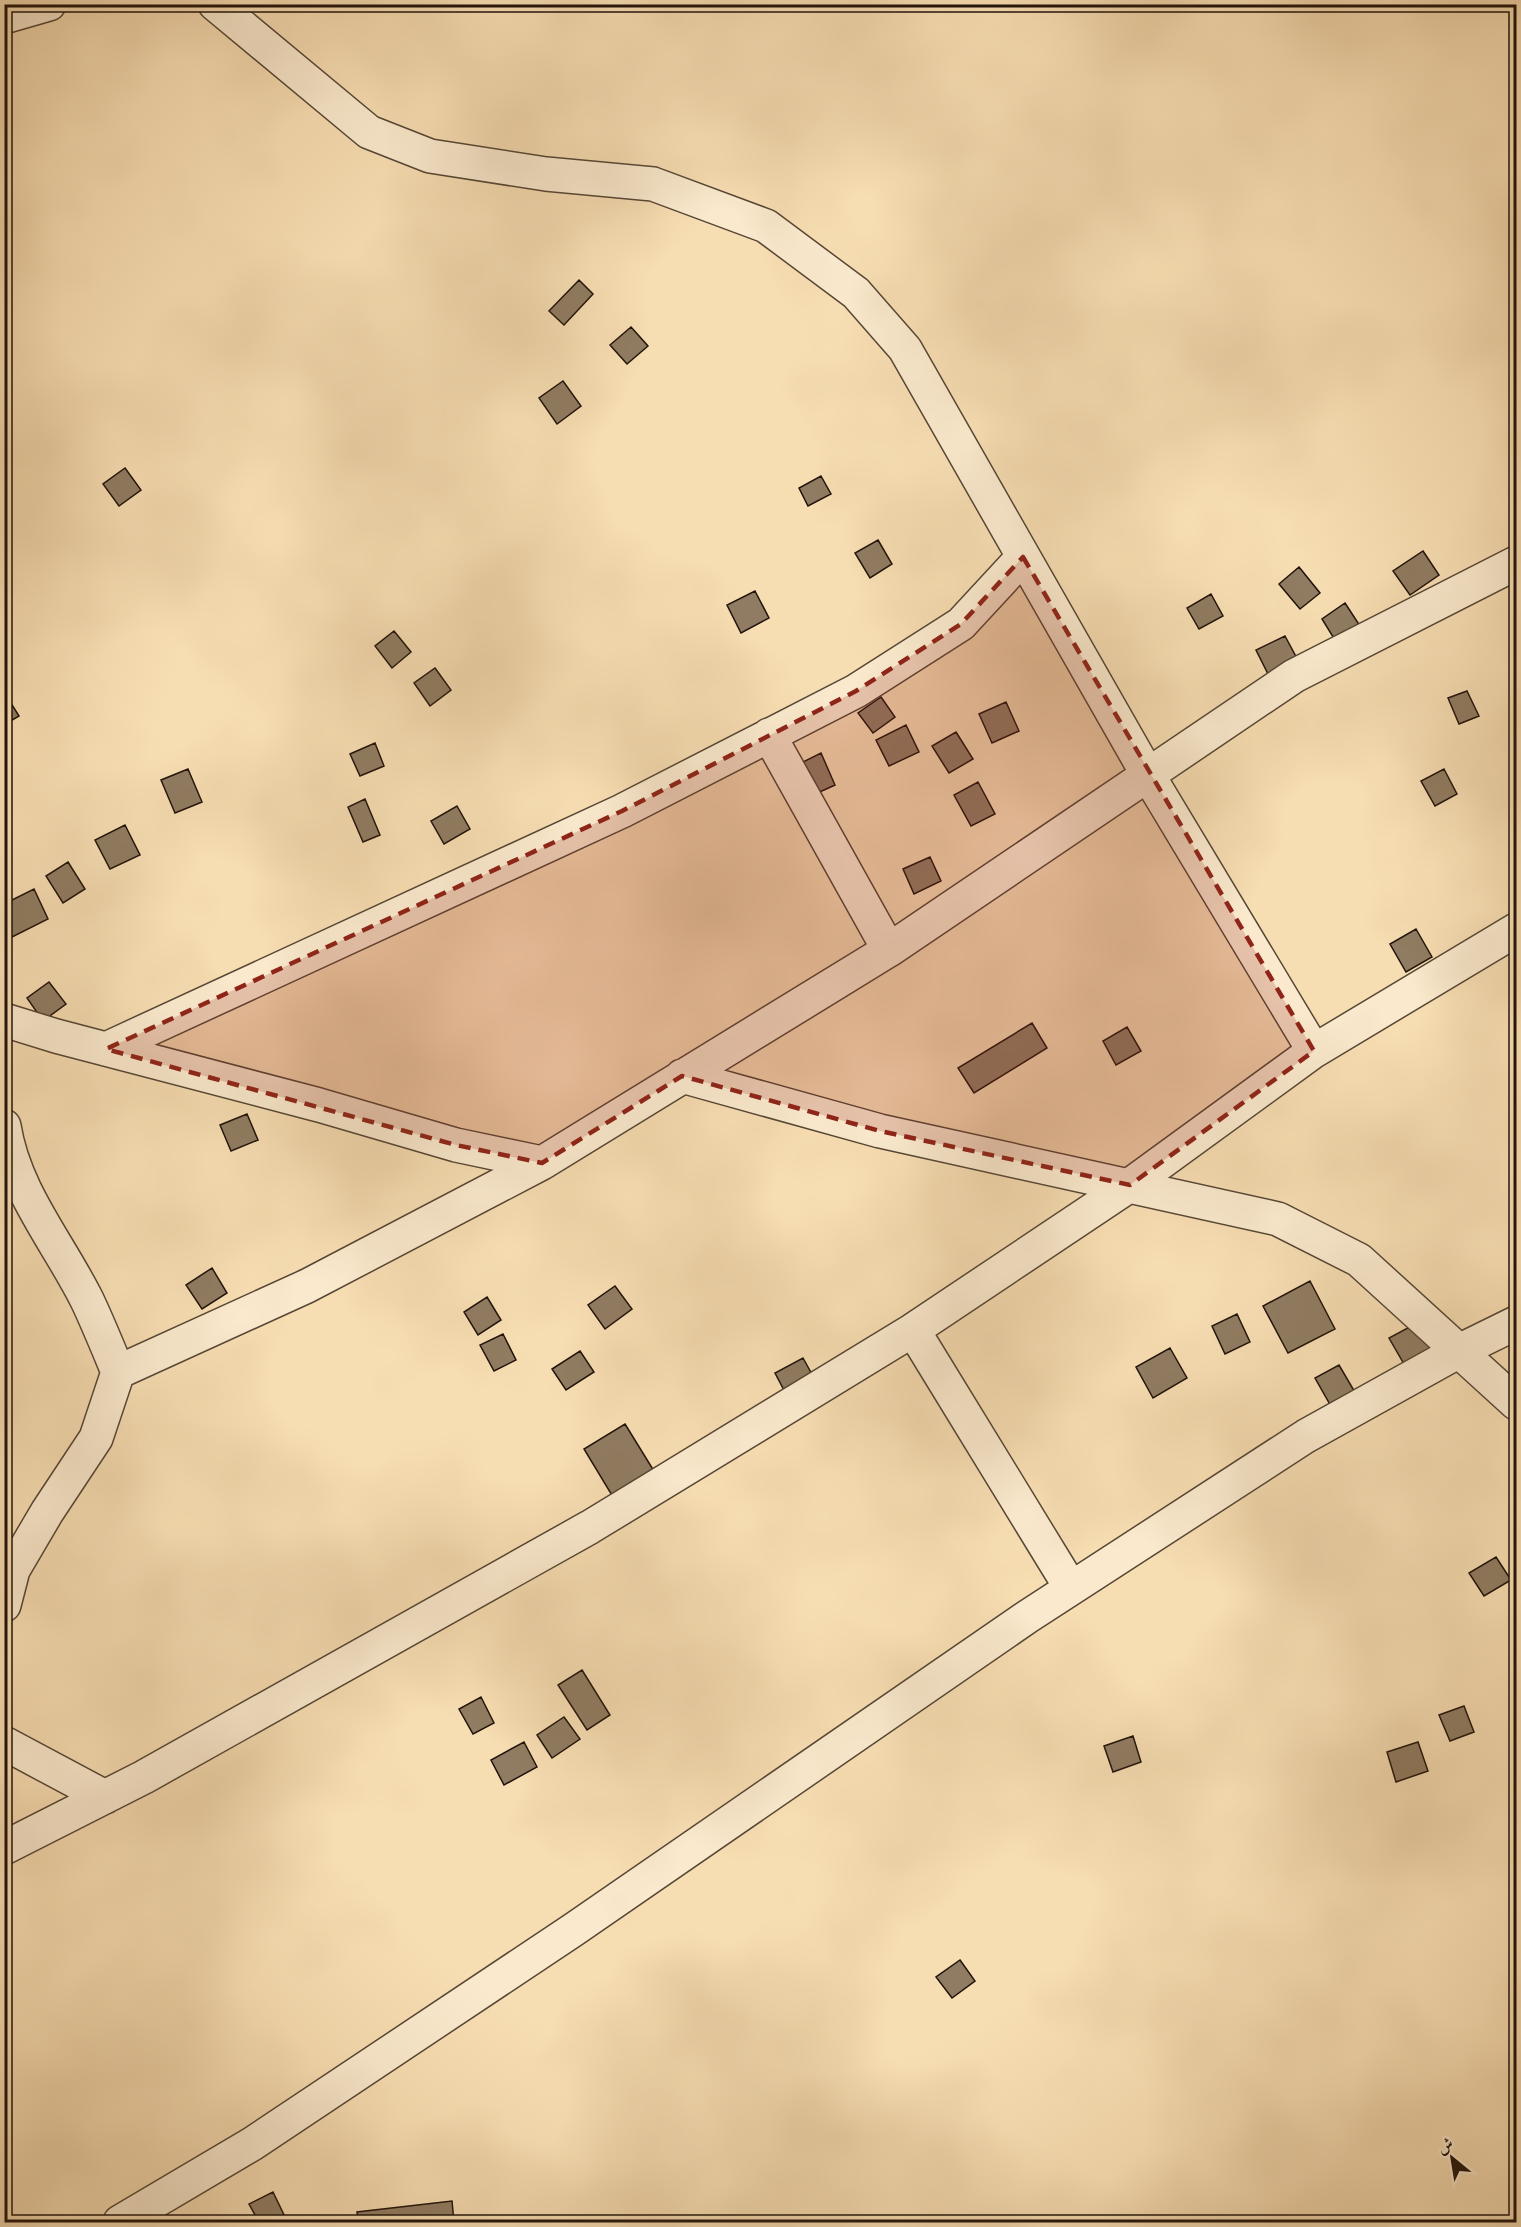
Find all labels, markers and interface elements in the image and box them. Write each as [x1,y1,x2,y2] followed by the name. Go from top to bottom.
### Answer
[1422,2128,1482,2188] north arrow
[1432,2131,1457,2159] text: ش

